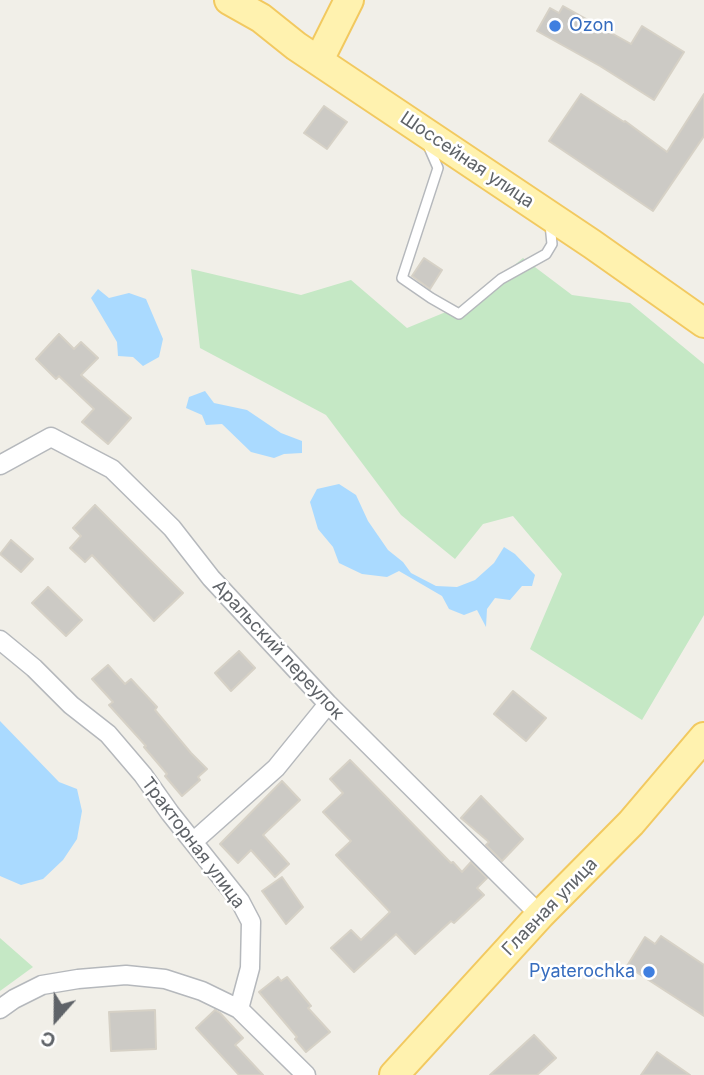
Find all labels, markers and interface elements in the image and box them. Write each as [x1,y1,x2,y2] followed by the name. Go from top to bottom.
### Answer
[569,15,614,37] place label: Ozon
[547,18,563,34] marker: Ozon
[396,107,538,213] street label: Шоссейная улица
[208,576,348,724] street label: Аральский переулок
[137,773,249,913] street label: Тракторная улица
[498,853,602,961] street label: Главная улица
[529,961,635,983] place label: Pyaterochka
[641,964,657,980] marker: Pyaterochka
[21,984,91,1054] north arrow
[38,1026,59,1052] text: С

